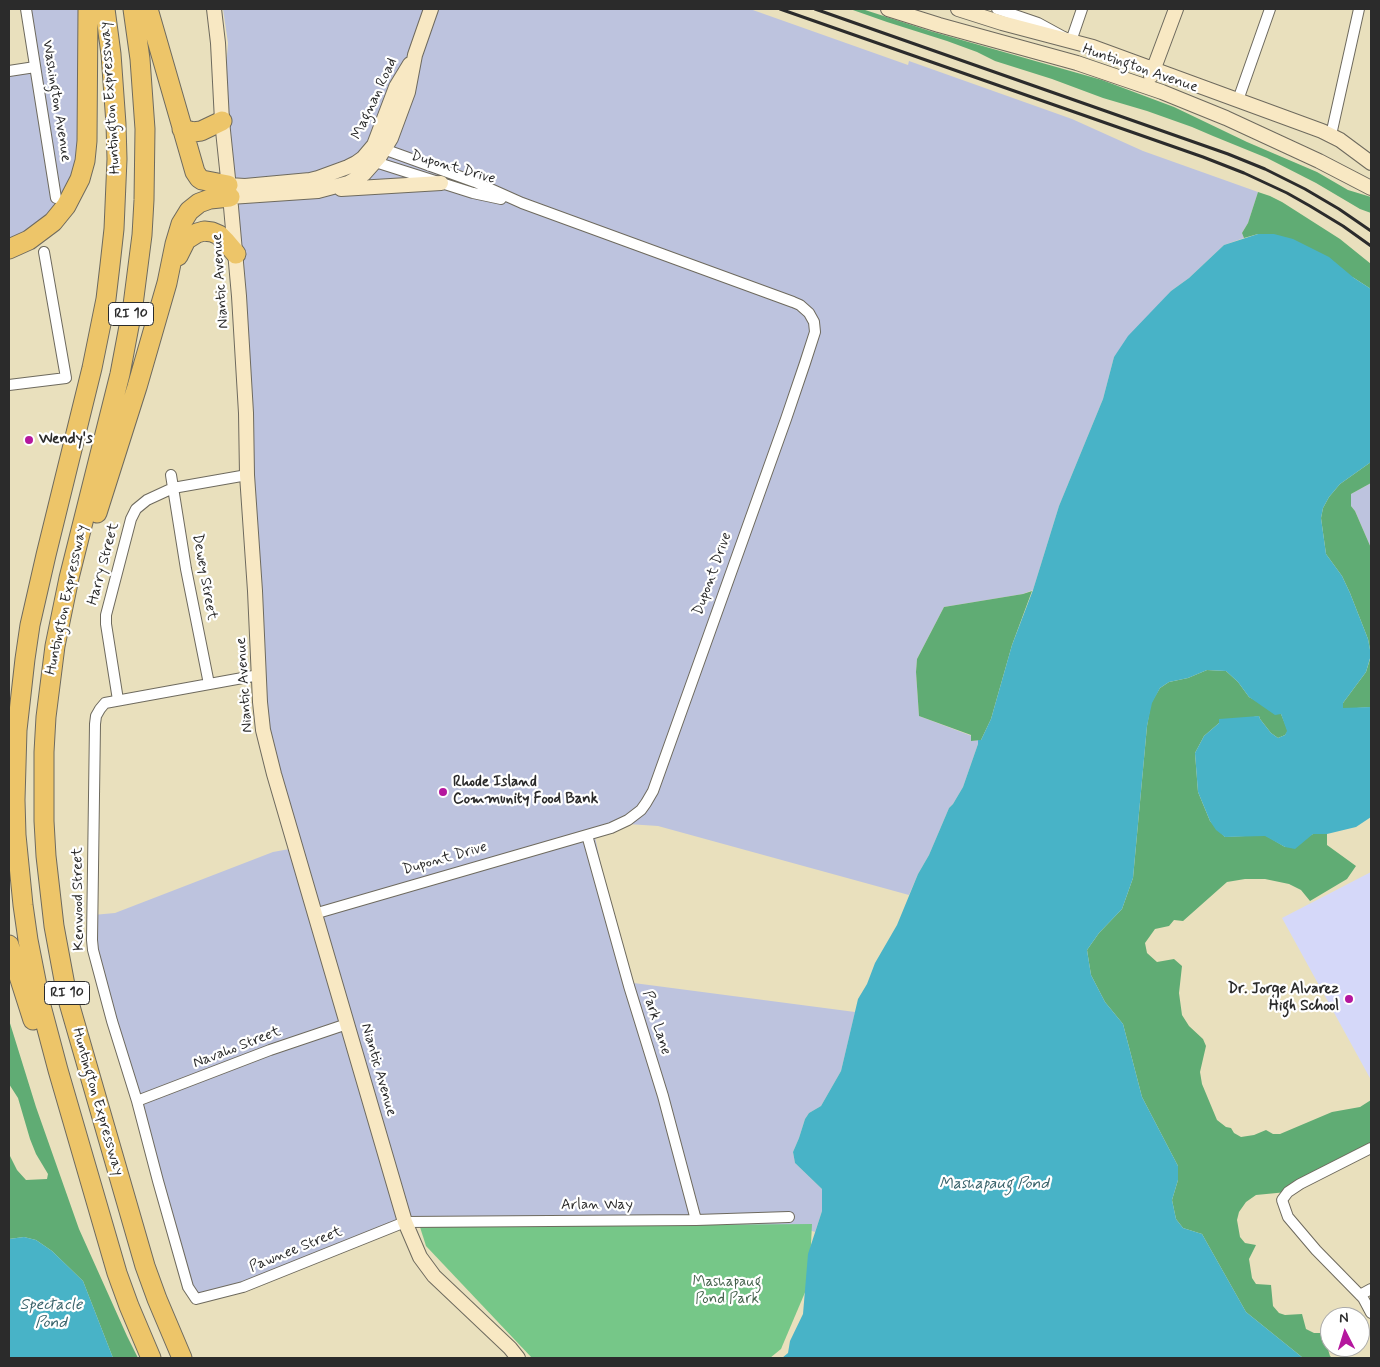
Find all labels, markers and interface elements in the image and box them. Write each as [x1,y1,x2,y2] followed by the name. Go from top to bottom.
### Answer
[97,21,125,175] street label: Huntington Expressway
[38,39,74,163] street label: Washington Avenue
[1080,41,1200,97] street label: Huntington Avenue
[348,55,402,143] street label: Magnan Road
[409,147,497,189] street label: Dupont Drive
[209,233,233,329] street label: Niantic Avenue
[108,302,154,326] road number: RI 10
[39,431,93,449] place label: Wendy's
[23,434,35,446] marker: Wendy's
[84,521,124,607] street label: Harry Street
[42,523,92,677] street label: Huntington Expressway
[690,530,736,618] street label: Dupont Drive
[188,532,220,622] street label: Dewey Street
[233,637,257,733] street label: Niantic Avenue
[453,774,598,809] place label: Rhode Island Community Food Bank
[437,786,449,798] marker: Rhode Island Community Food Bank
[401,838,489,880] street label: Dupont Drive
[69,847,89,951] street label: Kenwood Street
[44,981,90,1004] road number: RI 10
[1228,981,1339,1016] place label: Dr. Jorge Alvarez High School
[638,989,674,1057] street label: Park Lane
[1343,993,1355,1005] marker: Dr. Jorge Alvarez High School
[356,1021,400,1119] street label: Niantic Avenue
[191,1023,283,1073] street label: Navaho Street
[67,1026,127,1178] street label: Huntington Expressway
[939,1175,1049,1195] water label: Mashapaug Pond
[561,1197,633,1215] street label: Arlan Way
[247,1223,345,1277] street label: Pawnee Street
[692,1274,762,1309] park label: Mashapaug Pond Park
[20,1296,82,1334] water label: Spectacle Pond
[1320,1307,1370,1357] north arrow
[1338,1309,1349,1327] text: N

